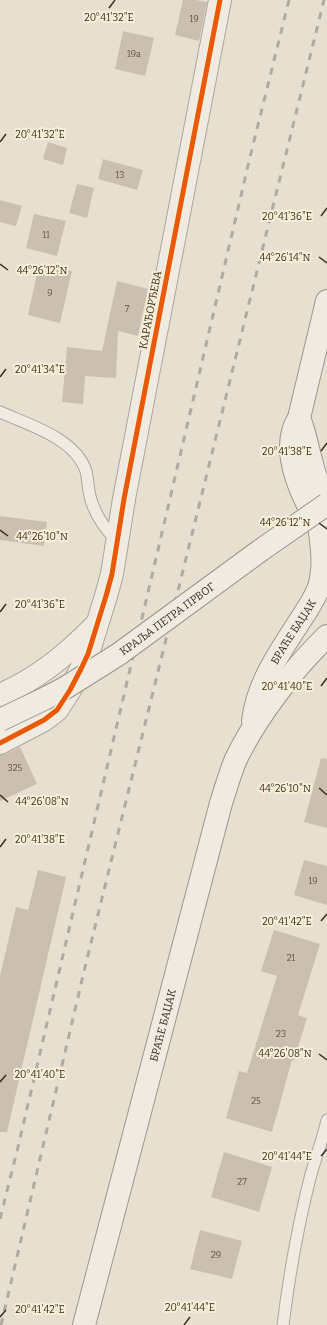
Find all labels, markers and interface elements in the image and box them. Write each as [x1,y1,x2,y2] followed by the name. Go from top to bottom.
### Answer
[84,12,134,24] text: 20°41'32"E
[190,14,198,24] house number: 19
[127,49,141,59] house number: 19a
[15,129,65,141] text: 20°41'32"E
[116,170,124,180] house number: 13
[262,211,312,223] text: 20°41'36"E
[42,230,50,240] house number: 11
[259,252,311,264] text: 44°26'14"N
[17,265,67,277] text: 44°26'12"N
[137,270,165,350] street label: КАРАЂОРЂЕВА
[47,288,53,298] house number: 9
[125,304,130,314] house number: 7
[15,364,65,376] text: 20°41'34"E
[262,446,312,458] text: 20°41'38"E
[260,517,310,529] text: 44°26'12"N
[16,531,68,543] text: 44°26'10"N
[117,580,218,658] street label: КРАЉА ПЕТРА ПРВОГ
[268,597,319,667] street label: БРАЋЕ БАЏАК
[15,599,65,611] text: 20°41'36"E
[262,681,312,693] text: 20°41'40"E
[8,763,23,773] house number: 325
[259,783,311,795] text: 44°26'10"N
[15,796,69,808] text: 44°26'08"N
[15,834,65,846] text: 20°41'38"E
[309,876,317,886] house number: 19
[262,916,312,928] text: 20°41'42"E
[287,953,296,963] house number: 21
[147,987,179,1063] street label: БРАЋЕ БАЏАК
[276,1029,286,1039] house number: 23
[258,1048,312,1060] text: 44°26'08"N
[15,1069,65,1081] text: 20°41'40"E
[251,1096,261,1106] house number: 25
[262,1151,312,1163] text: 20°41'44"E
[237,1177,247,1187] house number: 27
[211,1250,221,1260] house number: 29
[165,1302,215,1314] text: 20°41'44"E
[15,1304,65,1316] text: 20°41'42"E

